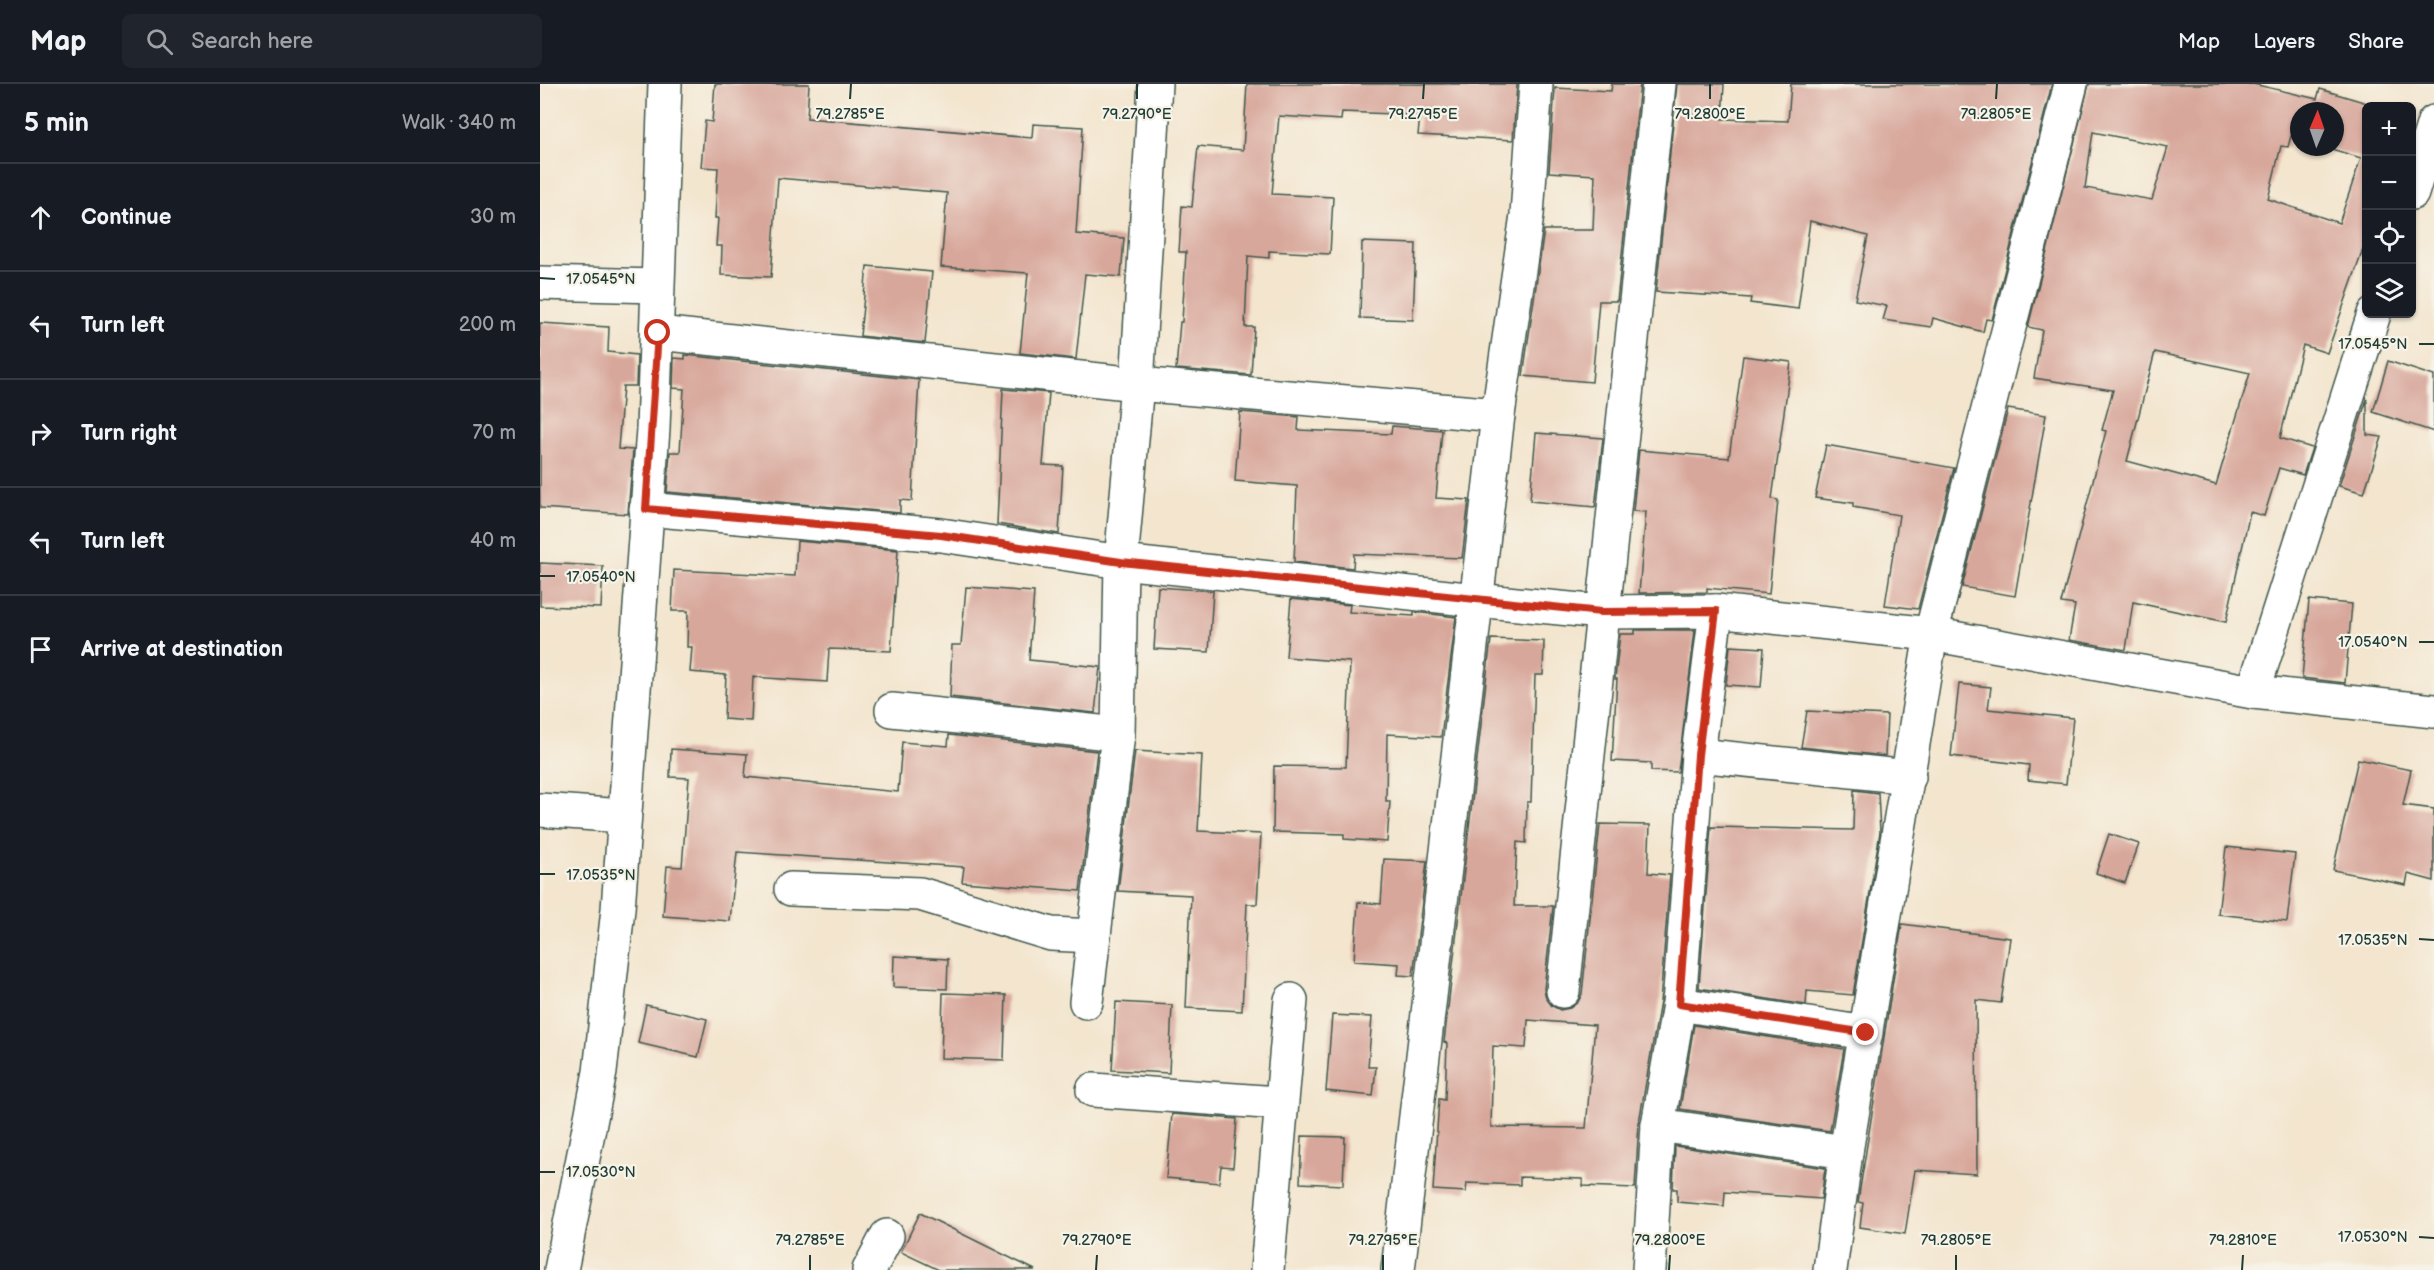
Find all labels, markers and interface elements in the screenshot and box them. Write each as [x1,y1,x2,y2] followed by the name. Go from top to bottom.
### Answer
[122,14,542,68] search box
[30,25,86,58] text: Map
[143,25,176,58] icon: search
[191,28,313,55] text: Search here
[2178,29,2220,54] text: Map
[2253,29,2315,54] text: Layers
[2348,29,2404,54] text: Share
[2290,102,2344,156] north arrow
[2362,102,2416,318] map controls
[2362,102,2416,156] button: +
[815,105,885,124] text: 79.2785°E
[1102,105,1172,124] text: 79.2790°E
[1388,105,1458,124] text: 79.2795°E
[1675,105,1746,124] text: 79.2800°E
[1961,105,2031,124] text: 79.2805°E
[24,108,89,139] text: 5 min
[402,111,516,135] text: Walk · 340 m
[2362,156,2416,210] button: −
[24,201,57,234] icon: ahead
[81,204,171,231] text: Continue
[470,205,516,229] text: 30 m
[2362,210,2416,264] button: locate
[2362,264,2416,318] button: layers
[566,270,636,289] text: 17.0545°N
[24,309,57,342] icon: left
[81,312,165,339] text: Turn left
[459,313,516,337] text: 200 m
[644,319,670,345] route start
[2338,335,2408,354] text: 17.0545°N
[24,417,57,450] icon: right
[81,420,177,447] text: Turn right
[472,421,516,445] text: 70 m
[24,525,57,558] icon: left
[81,528,165,555] text: Turn left
[470,529,516,553] text: 40 m
[566,568,636,587] text: 17.0540°N
[24,633,57,666] icon: arrive
[2338,633,2408,652] text: 17.0540°N
[81,636,283,663] text: Arrive at destination
[566,866,636,885] text: 17.0535°N
[2338,931,2408,950] text: 17.0535°N
[1852,1019,1878,1045] route end
[566,1163,636,1182] text: 17.0530°N
[2338,1228,2408,1247] text: 17.0530°N
[775,1231,845,1250] text: 79.2785°E
[1062,1231,1132,1250] text: 79.2790°E
[1348,1231,1418,1250] text: 79.2795°E
[1635,1231,1706,1250] text: 79.2800°E
[1921,1231,1991,1250] text: 79.2805°E
[2209,1231,2277,1250] text: 79.2810°E

